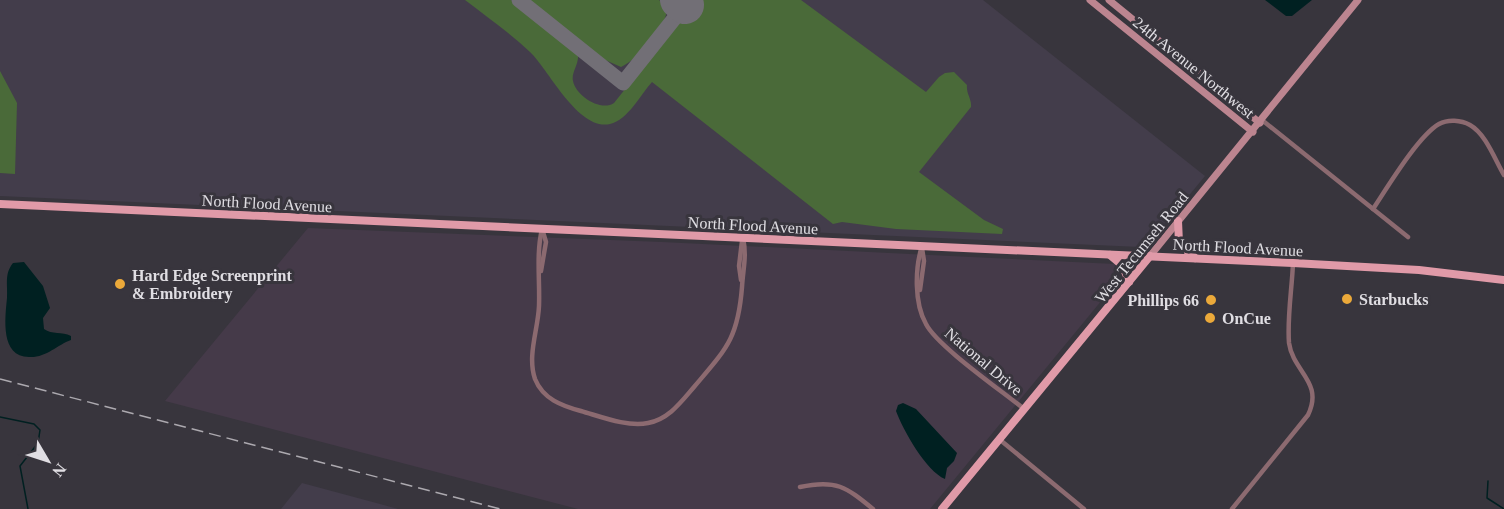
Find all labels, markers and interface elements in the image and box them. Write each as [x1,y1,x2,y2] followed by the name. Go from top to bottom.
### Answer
[1130,13,1258,122] street label: 24th Avenue Northwest
[1091,188,1191,306] street label: West Tecumseh Road
[201,192,333,215] street label: North Flood Avenue
[687,214,819,237] street label: North Flood Avenue
[1172,236,1304,259] street label: North Flood Avenue
[132,267,292,303] place label: Hard Edge Screenprint & Embroidery
[113,277,127,291] marker: Hard Edge Screenprint & Embroidery
[1359,291,1428,308] place label: Starbucks
[1127,292,1199,310] place label: Phillips 66
[1340,292,1354,306] marker: Starbucks
[1204,293,1218,307] marker: Phillips 66
[1222,310,1271,327] place label: OnCue
[1203,311,1217,325] marker: OnCue
[942,324,1026,399] street label: National Drive
[18,431,78,491] north arrow
[49,460,70,480] text: N

